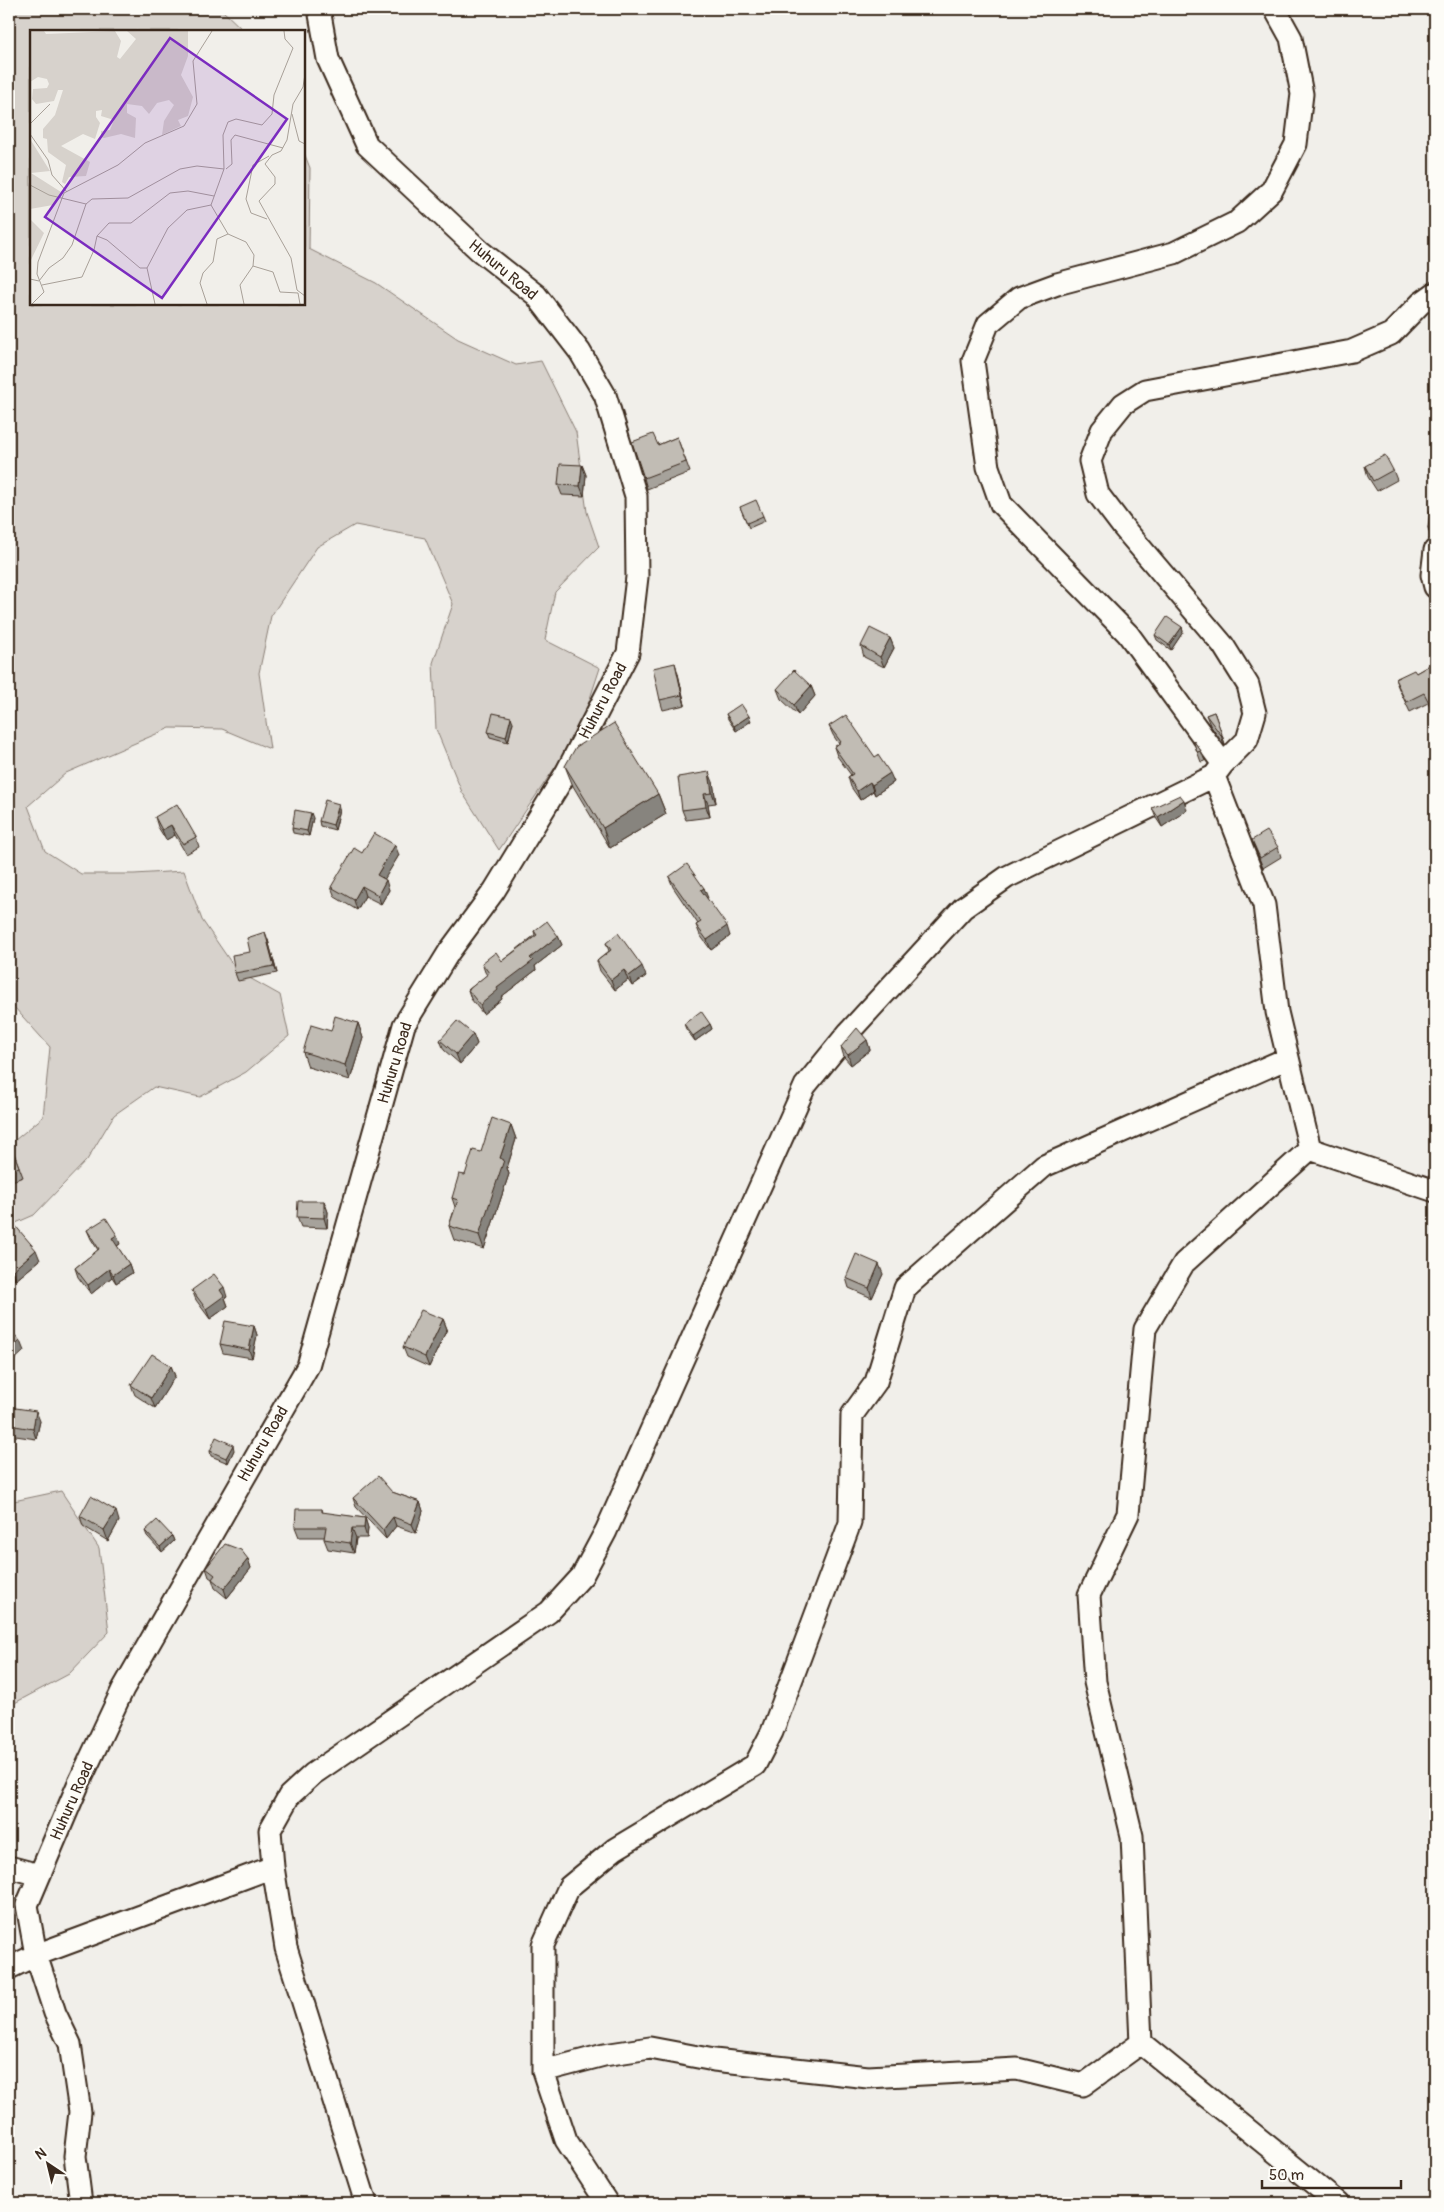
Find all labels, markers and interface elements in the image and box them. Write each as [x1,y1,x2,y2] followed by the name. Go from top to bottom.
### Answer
[30,30,305,305] inset map
[464,235,542,305] street label: Huhuru Road
[574,659,632,743] street label: Huhuru Road
[373,1020,417,1106] street label: Huhuru Road
[233,1403,293,1485] street label: Huhuru Road
[46,1759,98,1843] street label: Huhuru Road
[22,2140,72,2190] north arrow
[32,2144,50,2163] text: N
[1262,2157,1400,2189] scale bar
[1269,2166,1304,2185] text: 50 m

